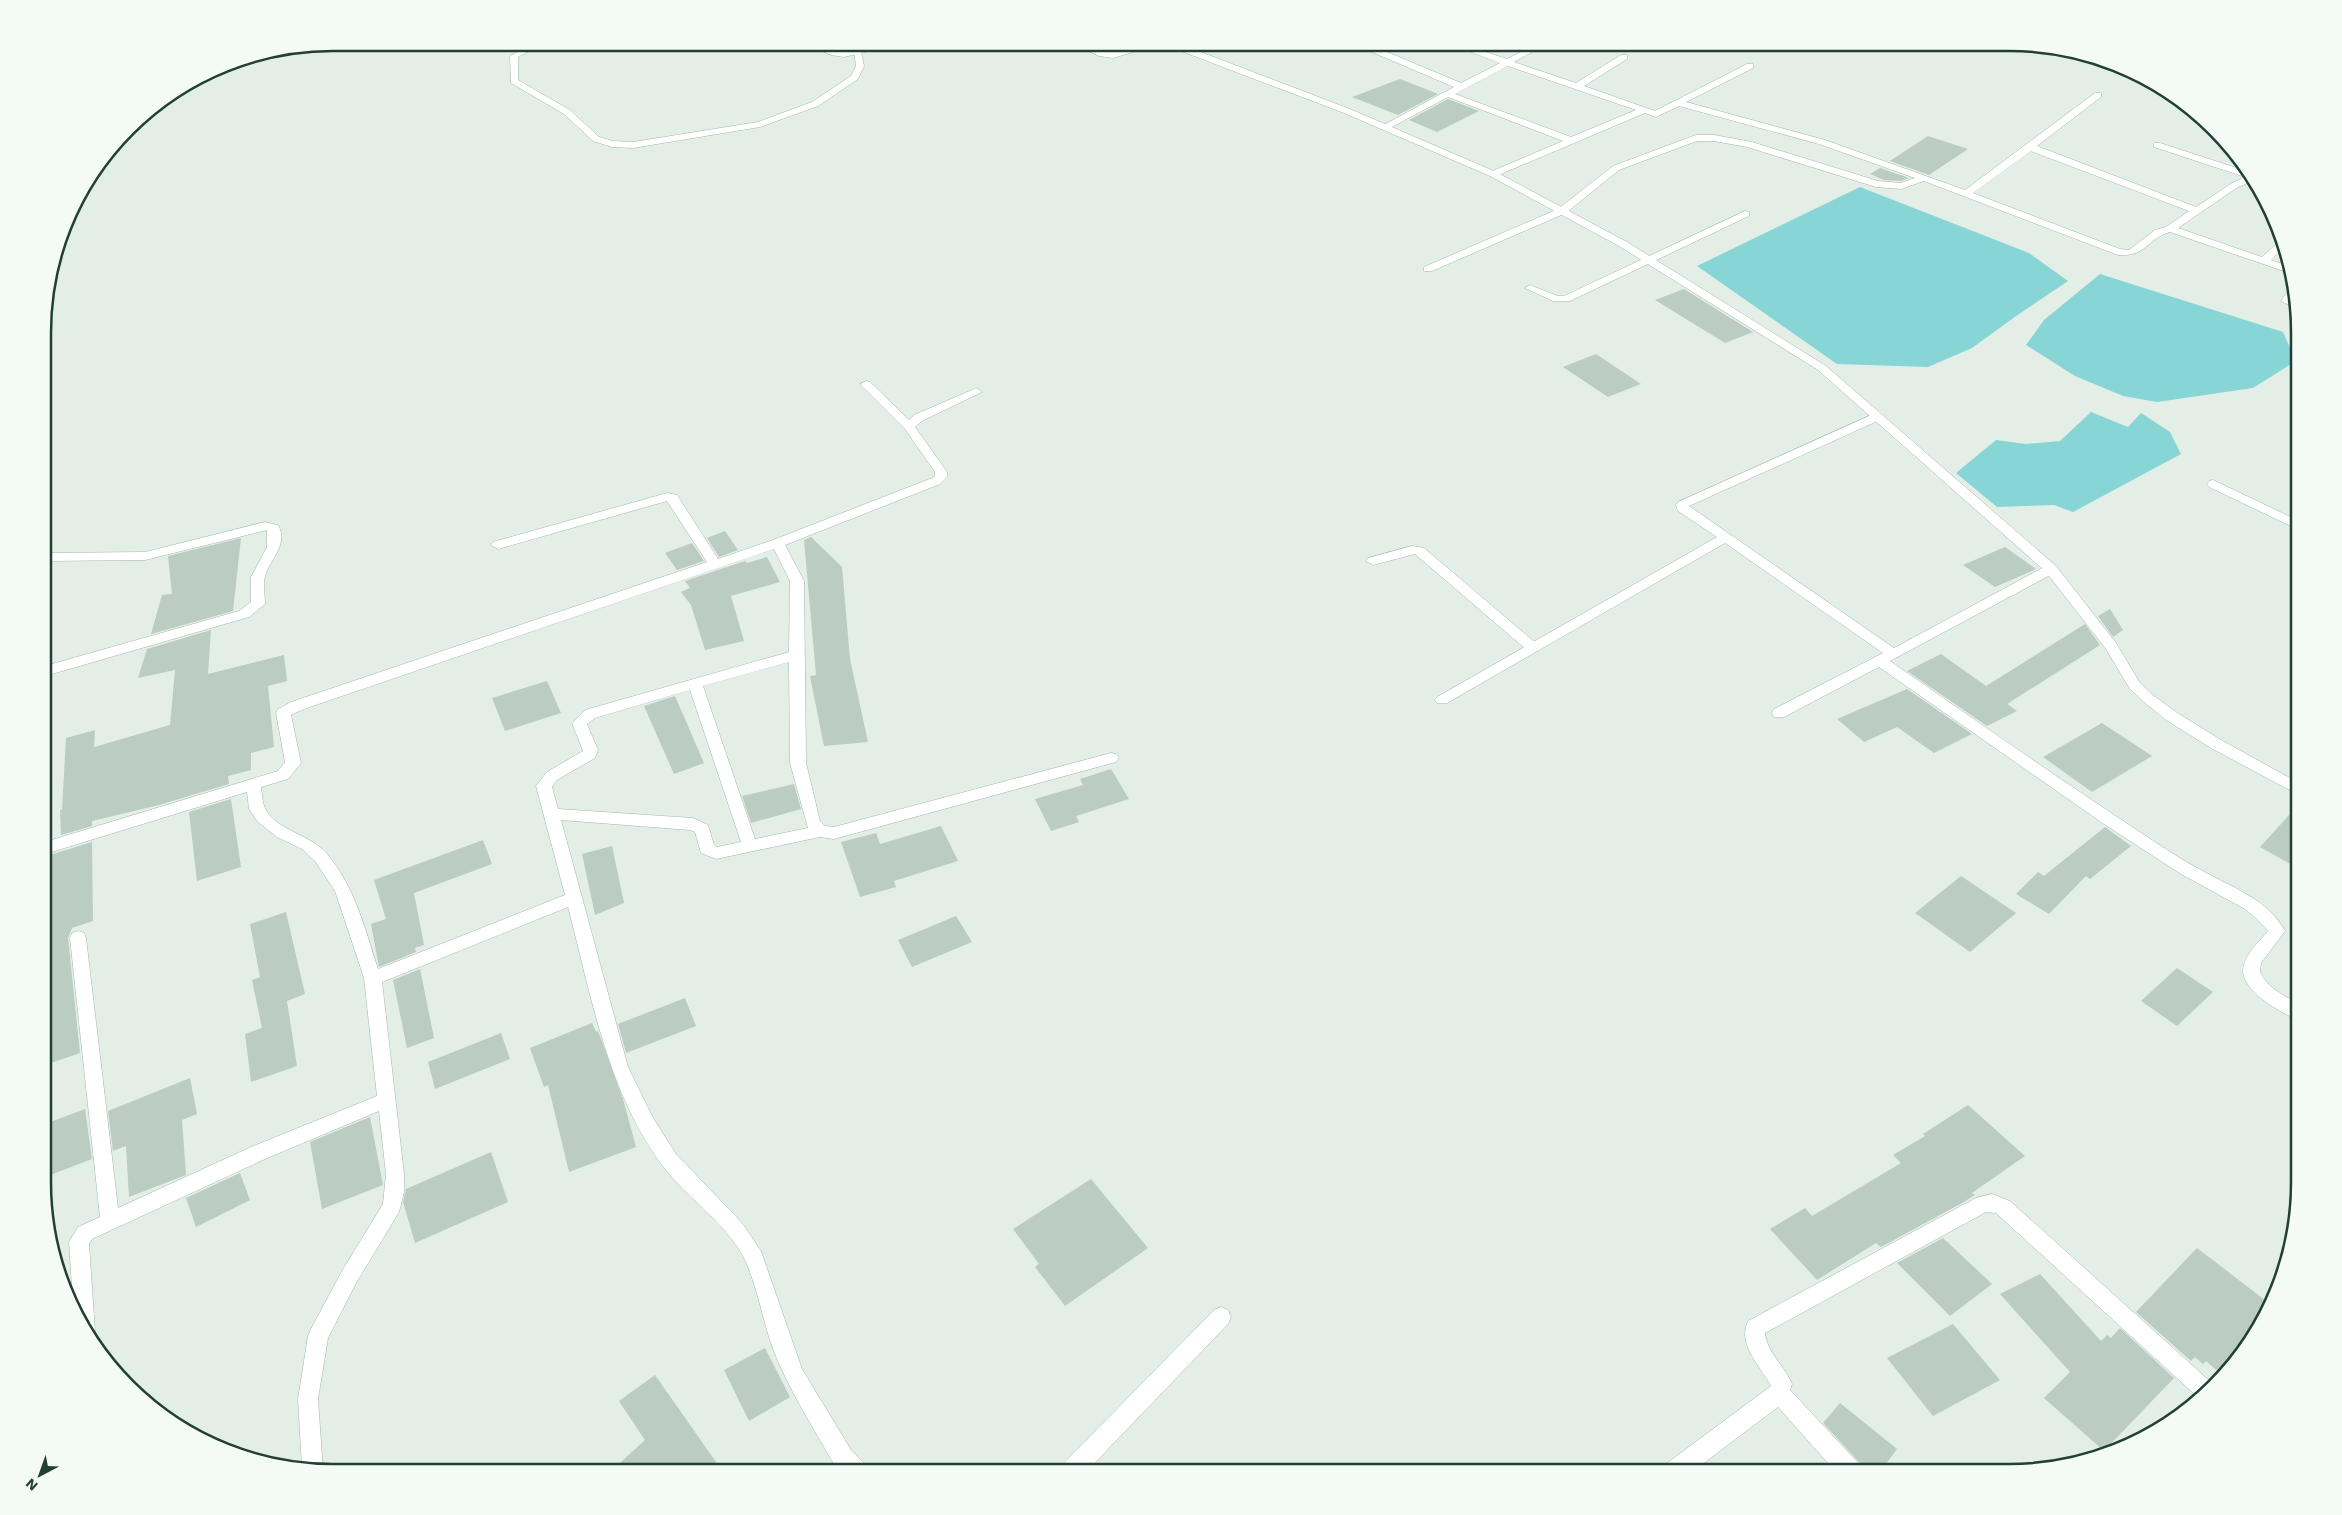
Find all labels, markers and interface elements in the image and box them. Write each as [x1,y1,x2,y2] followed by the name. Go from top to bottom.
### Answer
[15,1450,65,1500] north arrow
[22,1475,41,1494] text: N

